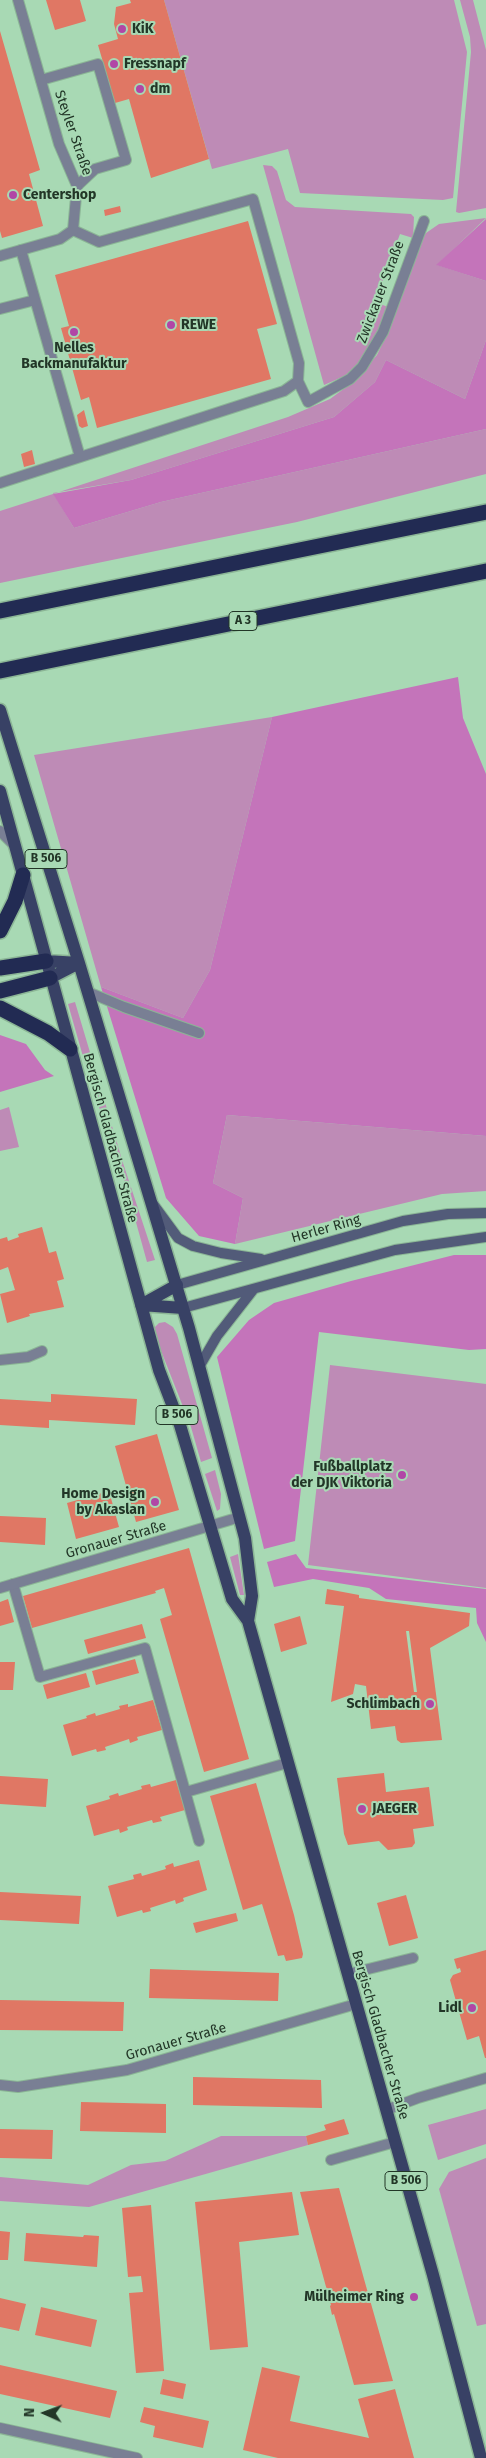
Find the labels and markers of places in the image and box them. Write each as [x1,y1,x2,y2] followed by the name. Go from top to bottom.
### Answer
[132,21,154,37] place label: KiK
[116,23,128,35] marker: KiK
[124,56,186,72] place label: Fressnapf
[108,58,120,70] marker: Fressnapf
[150,81,170,97] place label: dm
[134,83,146,95] marker: dm
[23,187,96,203] place label: Centershop
[7,189,19,201] marker: Centershop
[181,317,216,333] place label: REWE
[165,319,177,331] marker: REWE
[68,326,80,338] marker: Nelles Backmanufaktur
[21,340,127,372] place label: Nelles Backmanufaktur
[291,1459,392,1491] place label: Fußballplatz der DJK Viktoria
[396,1469,408,1481] marker: Fußballplatz der DJK Viktoria
[61,1486,145,1518] place label: Home Design by Akaslan
[149,1496,161,1508] marker: Home Design by Akaslan
[347,1696,420,1712] place label: Schlimbach
[424,1698,436,1710] marker: Schlimbach
[372,1801,417,1817] place label: JAEGER
[356,1803,368,1815] marker: JAEGER
[438,2000,462,2016] place label: Lidl
[466,2002,478,2014] marker: Lidl
[304,2289,404,2305] place label: Mülheimer Ring
[408,2291,420,2303] marker: Mülheimer Ring

